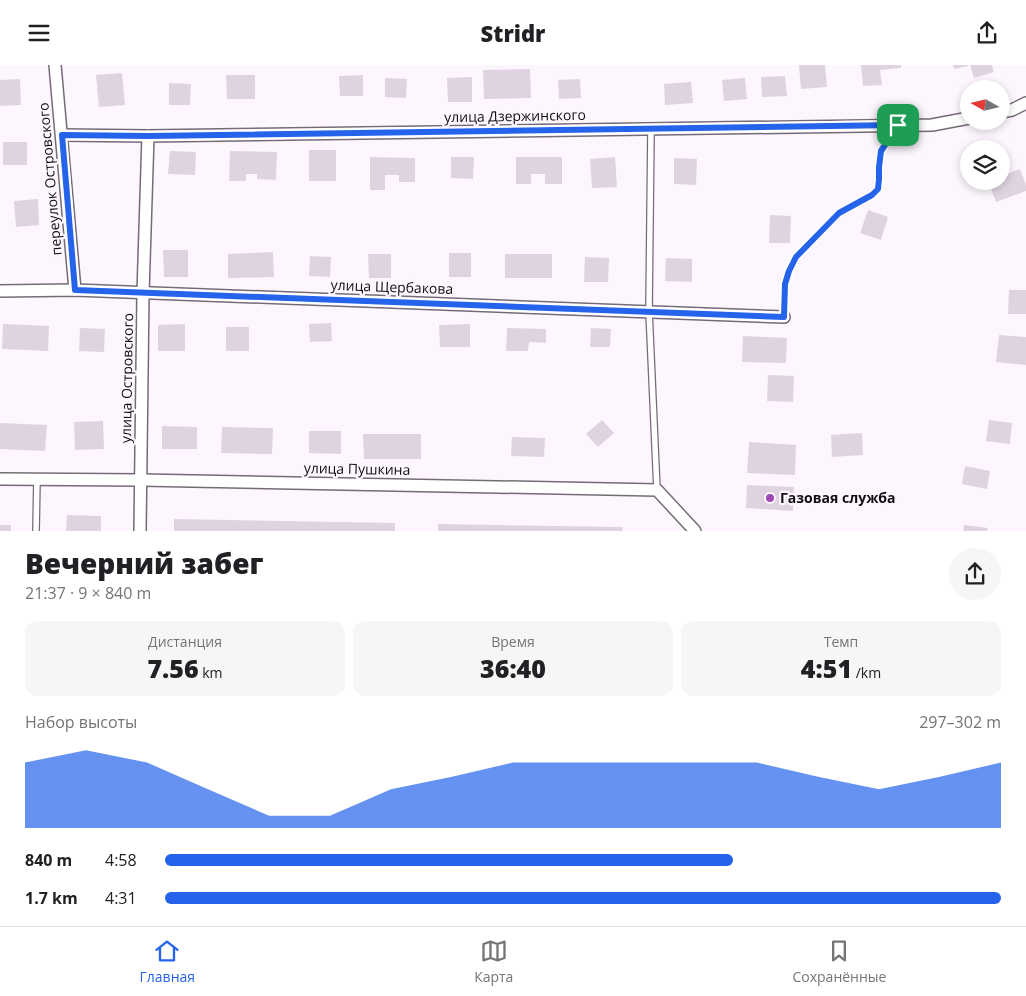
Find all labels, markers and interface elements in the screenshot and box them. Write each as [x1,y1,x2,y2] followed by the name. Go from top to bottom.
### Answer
[481,18,545,48] text: Stridr
[25,19,53,47] icon: menu
[973,19,1001,47] icon: share
[960,80,1010,130] north arrow
[960,80,1010,190] map controls
[33,102,66,256] street label: переулок Островского
[877,104,919,146] pin
[444,105,586,126] street label: улица Дзержинского
[884,111,912,139] icon: arrive
[960,140,1010,190] button: layers
[330,275,454,298] street label: улица Щербакова
[116,313,137,443] street label: улица Островского
[304,458,410,479] street label: улица Пушкина
[780,488,896,507] place label: Газовая служба
[764,492,776,504] marker: Газовая служба
[25,544,264,582] text: Вечерний забег
[949,548,1001,600] button: share
[25,582,151,604] text: 21:37 · 9 × 840 m
[148,632,222,651] text: Дистанция
[491,632,535,651] text: Время
[824,632,858,651] text: Темп
[147,651,199,685] text: 7.56
[480,651,546,685] text: 36:40
[801,651,852,685] text: 4:51
[199,663,223,682] text: km
[852,663,881,682] text: /km
[25,711,137,733] text: Набор высоты
[919,711,1001,733] text: 297–302 m
[25,849,72,871] text: 840 m
[105,849,137,871] text: 4:58
[25,887,78,909] text: 1.7 km
[105,887,137,909] text: 4:31
[140,937,195,986] tab: Главная
[474,937,513,986] tab: Карта
[792,937,886,986] tab: Сохранённые

